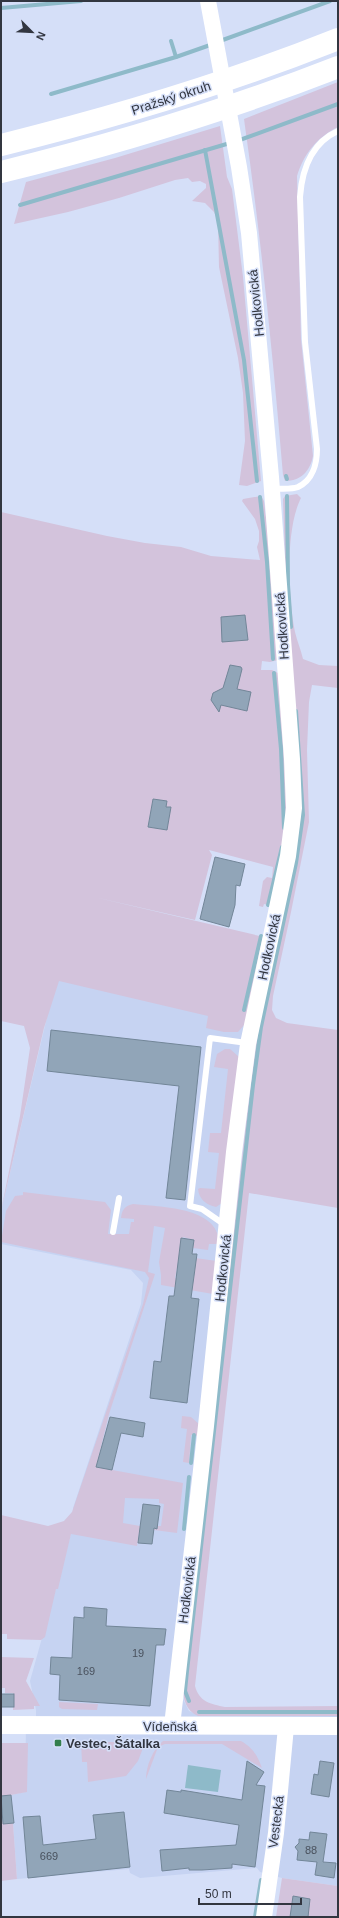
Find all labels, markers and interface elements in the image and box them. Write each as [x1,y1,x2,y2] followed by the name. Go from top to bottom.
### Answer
[12,12,52,52] north arrow
[34,30,48,42] text: N
[130,78,212,118] street label: Pražský okruh
[245,268,267,337] street label: Hodkovická
[272,591,292,660] street label: Hodkovická
[255,912,283,981] street label: Hodkovická
[212,1233,234,1302] street label: Hodkovická
[175,1555,199,1624] street label: Hodkovická
[132,1647,144,1659] house number: 19
[77,1665,95,1677] house number: 169
[143,1719,198,1734] street label: Vídeňská
[66,1736,161,1751] place label: Vestec, Šátalka
[53,1738,63,1748] marker: Vestec, Šátalka
[265,1794,287,1849] street label: Vestecká
[305,1844,317,1856] house number: 88
[40,1850,58,1862] house number: 669
[199,1880,301,1906] scale bar
[205,1887,232,1901] text: 50 m

